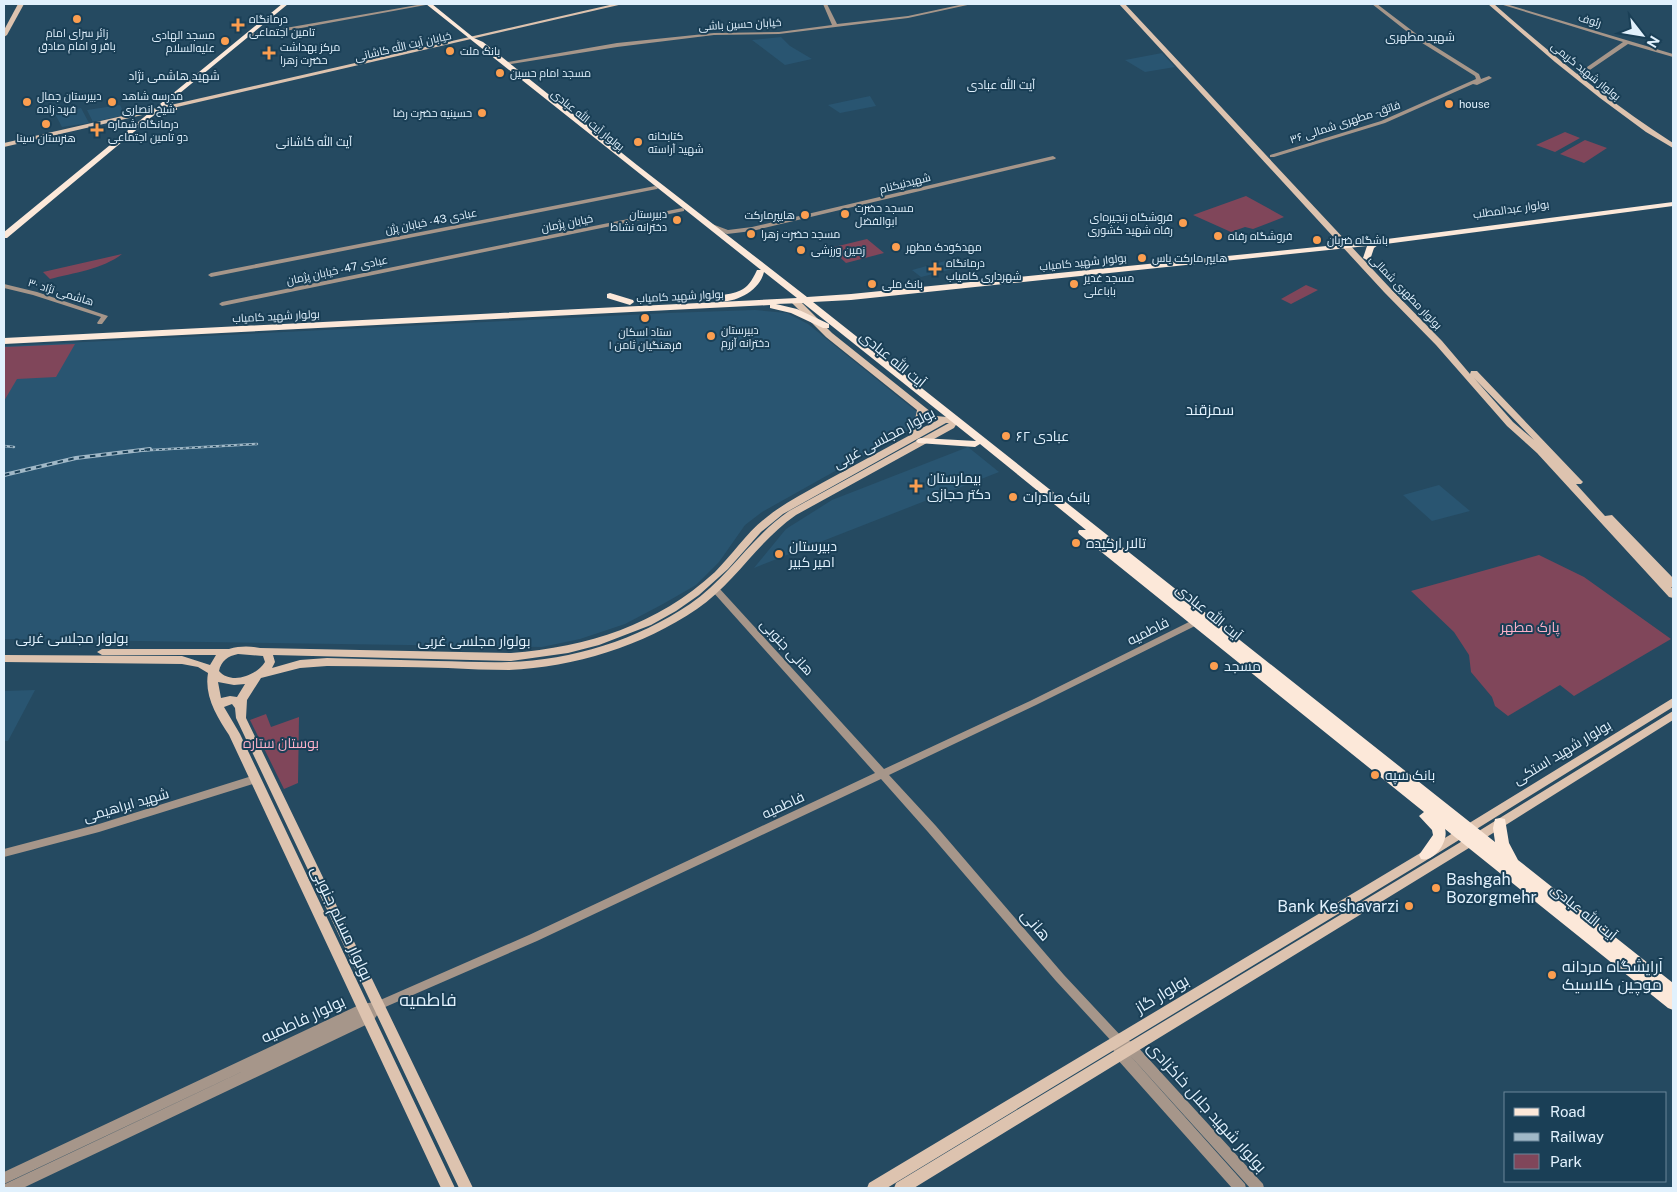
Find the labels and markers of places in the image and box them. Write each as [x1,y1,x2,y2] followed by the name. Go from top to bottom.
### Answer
[71,13,83,25] marker: زائر سرای امام باقر و امام صادق
[249,13,315,39] place label: درمانگاه تامین اجتماعی
[231,18,245,32] marker: درمانگاه تامین اجتماعی
[38,27,116,54] place label: زائر سرای امام باقر و امام صادق
[152,29,215,56] place label: مسجد الهادی علیه‌السلام
[219,35,231,47] marker: مسجد الهادی علیه‌السلام
[280,41,340,67] place label: مرکز بهداشت حضرت زهرا
[444,45,456,57] marker: بانک ملت
[460,45,500,57] place label: بانک ملت
[262,46,276,60] marker: مرکز بهداشت حضرت زهرا
[494,67,506,79] marker: مسجد امام حسین
[510,67,591,81] place label: مسجد امام حسین
[37,90,101,116] place label: دبیرستان جمال فرید زاده
[122,90,183,117] place label: مدرسه شاهد شیخ انصاری
[21,96,33,108] marker: دبیرستان جمال فرید زاده
[106,96,118,108] marker: مدرسه شاهد شیخ انصاری
[1443,98,1455,110] marker: house
[1459,98,1490,110] place label: house
[393,107,472,120] place label: حسینیه حضرت رضا
[476,107,488,119] marker: حسینیه حضرت رضا
[40,118,52,130] marker: هنرستان سینا
[108,118,188,144] place label: درمانگاه شماره دو تامین اجتماعی
[90,123,104,137] marker: درمانگاه شماره دو تامین اجتماعی
[648,130,704,156] place label: کتابخانه شهید آراسته
[16,132,76,145] place label: هنرستان سینا
[632,136,644,148] marker: کتابخانه شهید آراسته
[855,202,914,228] place label: مسجد حضرت ابوالفضل
[610,208,667,234] place label: دبیرستان دخترانه نشاط
[839,208,851,220] marker: مسجد حضرت ابوالفضل
[744,209,795,222] place label: هایپرمارکت
[799,209,811,221] marker: هایپرمارکت
[1087,211,1173,237] place label: فروشگاه زنجیره‌ای رفاه شهید کشوری
[671,214,683,226] marker: دبیرستان دخترانه نشاط
[1177,217,1189,229] marker: فروشگاه زنجیره‌ای رفاه شهید کشوری
[745,228,757,240] marker: مسجد حضرت زهرا
[761,228,840,241] place label: مسجد حضرت زهرا
[1212,230,1224,242] marker: فروشگاه رفاه
[1228,230,1292,243] place label: فروشگاه رفاه
[1311,234,1323,246] marker: باشگاه ضربان
[1327,234,1388,247] place label: باشگاه ضربان
[890,241,902,253] marker: مهدکودک مطهر
[905,241,982,254] place label: مهدکودک مطهر
[795,244,807,256] marker: زمین ورزشی
[811,244,865,257] place label: زمین ورزشی
[1136,252,1148,264] marker: هایپر مارکت یاس
[1152,252,1227,265] place label: هایپر مارکت یاس
[946,257,1022,283] place label: درمانگاه شهرداری کامیاب
[928,262,942,276] marker: درمانگاه شهرداری کامیاب
[1083,272,1134,298] place label: مسجد غدیر باباعلی
[866,278,878,290] marker: بانک ملی
[882,278,923,291] place label: بانک ملی
[1068,278,1080,290] marker: مسجد غدیر باباعلی
[639,312,651,324] marker: ستاد اسکان فرهنگیان ثامن ۱
[721,324,770,351] place label: دبیرستان دخترانه آزرم
[608,326,682,352] place label: ستاد اسکان فرهنگیان ثامن ۱
[705,330,717,342] marker: دبیرستان دخترانه آزرم
[1016,428,1069,444] place label: عبادی ۶۲
[1000,430,1012,442] marker: عبادی ۶۲
[927,470,991,502] place label: بیمارستان دکتر حجازی
[909,479,923,493] marker: بیمارستان دکتر حجازی
[1023,489,1090,505] place label: بانک صادرات
[1007,491,1019,503] marker: بانک صادرات
[1086,535,1146,551] place label: تالار ارکیده
[1070,537,1082,549] marker: تالار ارکیده
[788,538,837,570] place label: دبیرستان امیر کبیر
[773,548,785,560] marker: دبیرستان امیر کبیر
[1224,658,1261,674] place label: مسجد
[1208,660,1220,672] marker: مسجد
[1385,767,1435,785] place label: بانک سپه
[1369,769,1381,781] marker: بانک سپه
[1446,870,1537,907] place label: Bashgah Bozorgmehr
[1430,882,1442,894] marker: Bashgah Bozorgmehr
[1277,897,1399,916] place label: Bank Keshavarzi
[1403,900,1415,912] marker: Bank Keshavarzi
[1562,957,1663,996] place label: آرایشگاه مردانه موچین کلاسیک
[1546,969,1558,981] marker: آرایشگاه مردانه موچین کلاسیک

